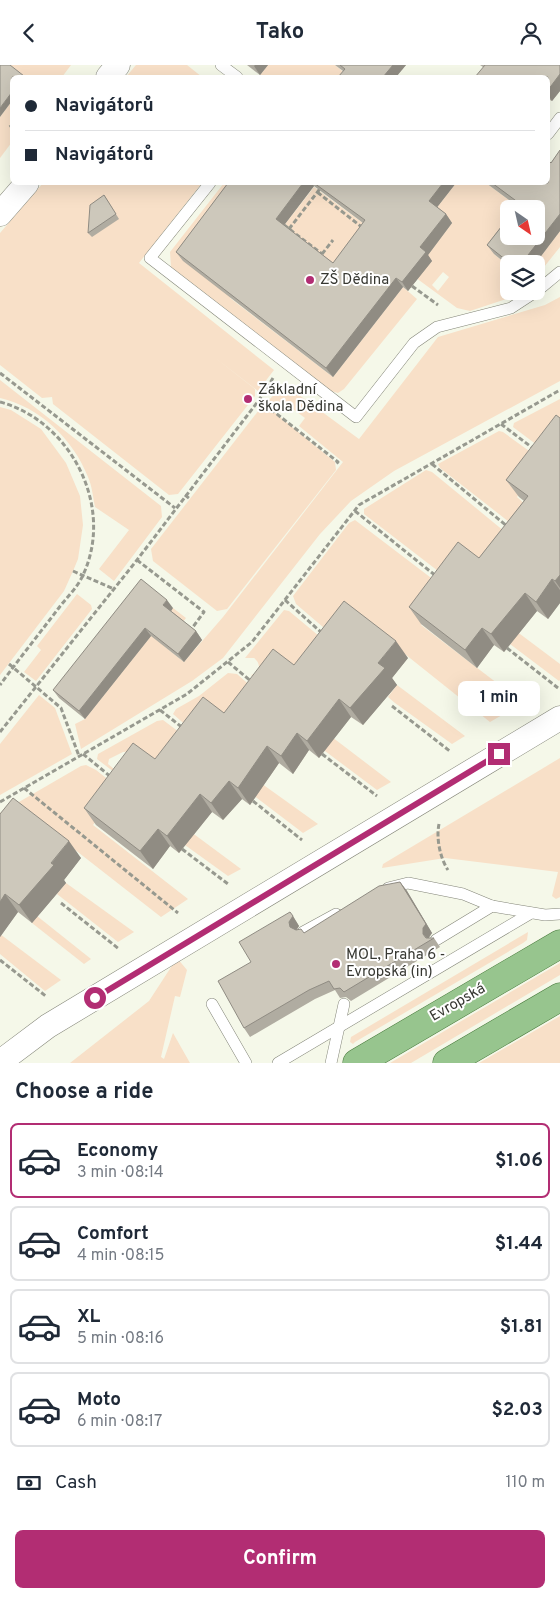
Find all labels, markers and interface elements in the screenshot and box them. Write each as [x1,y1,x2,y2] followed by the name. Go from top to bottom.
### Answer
[15,19,43,47] icon: back
[256,19,304,46] text: Tako
[517,19,545,47] icon: person
[55,94,154,118] text: Navigátorů
[55,143,154,167] text: Navigátorů
[500,200,545,245] north arrow
[500,200,545,300] map controls
[500,255,545,300] button: layers
[320,269,389,290] place label: ZŠ Dědina
[304,274,316,286] marker: ZŠ Dědina
[258,381,343,417] place label: Základní škola Dědina
[242,393,254,405] marker: Základní škola Dědina
[458,681,540,717] callout: 1 min
[480,688,518,708] text: 1 min
[488,743,510,765] route end
[346,946,446,982] place label: MOL, Praha 6 - Evropská (in)
[330,958,342,970] marker: MOL, Praha 6 - Evropská (in)
[427,979,489,1026] street label: Evropská
[84,987,106,1009] route start
[15,1079,153,1106] text: Choose a ride
[17,1138,62,1183] icon: car
[77,1139,158,1163] text: Economy
[495,1149,543,1173] text: $1.06
[77,1163,164,1183] text: 3 min · 08:14
[17,1221,62,1266] icon: car
[77,1222,149,1246] text: Comfort
[495,1232,543,1256] text: $1.44
[77,1246,164,1266] text: 4 min · 08:15
[17,1304,62,1349] icon: car
[77,1305,100,1329] text: XL
[500,1315,543,1339] text: $1.81
[77,1329,164,1349] text: 5 min · 08:16
[17,1387,62,1432] icon: car
[77,1388,121,1412] text: Moto
[491,1398,543,1422] text: $2.03
[77,1412,162,1432] text: 6 min · 08:17
[15,1469,43,1497] icon: cash
[55,1471,97,1495] text: Cash
[505,1473,545,1493] text: 110 m
[15,1530,545,1588] button: Confirm

